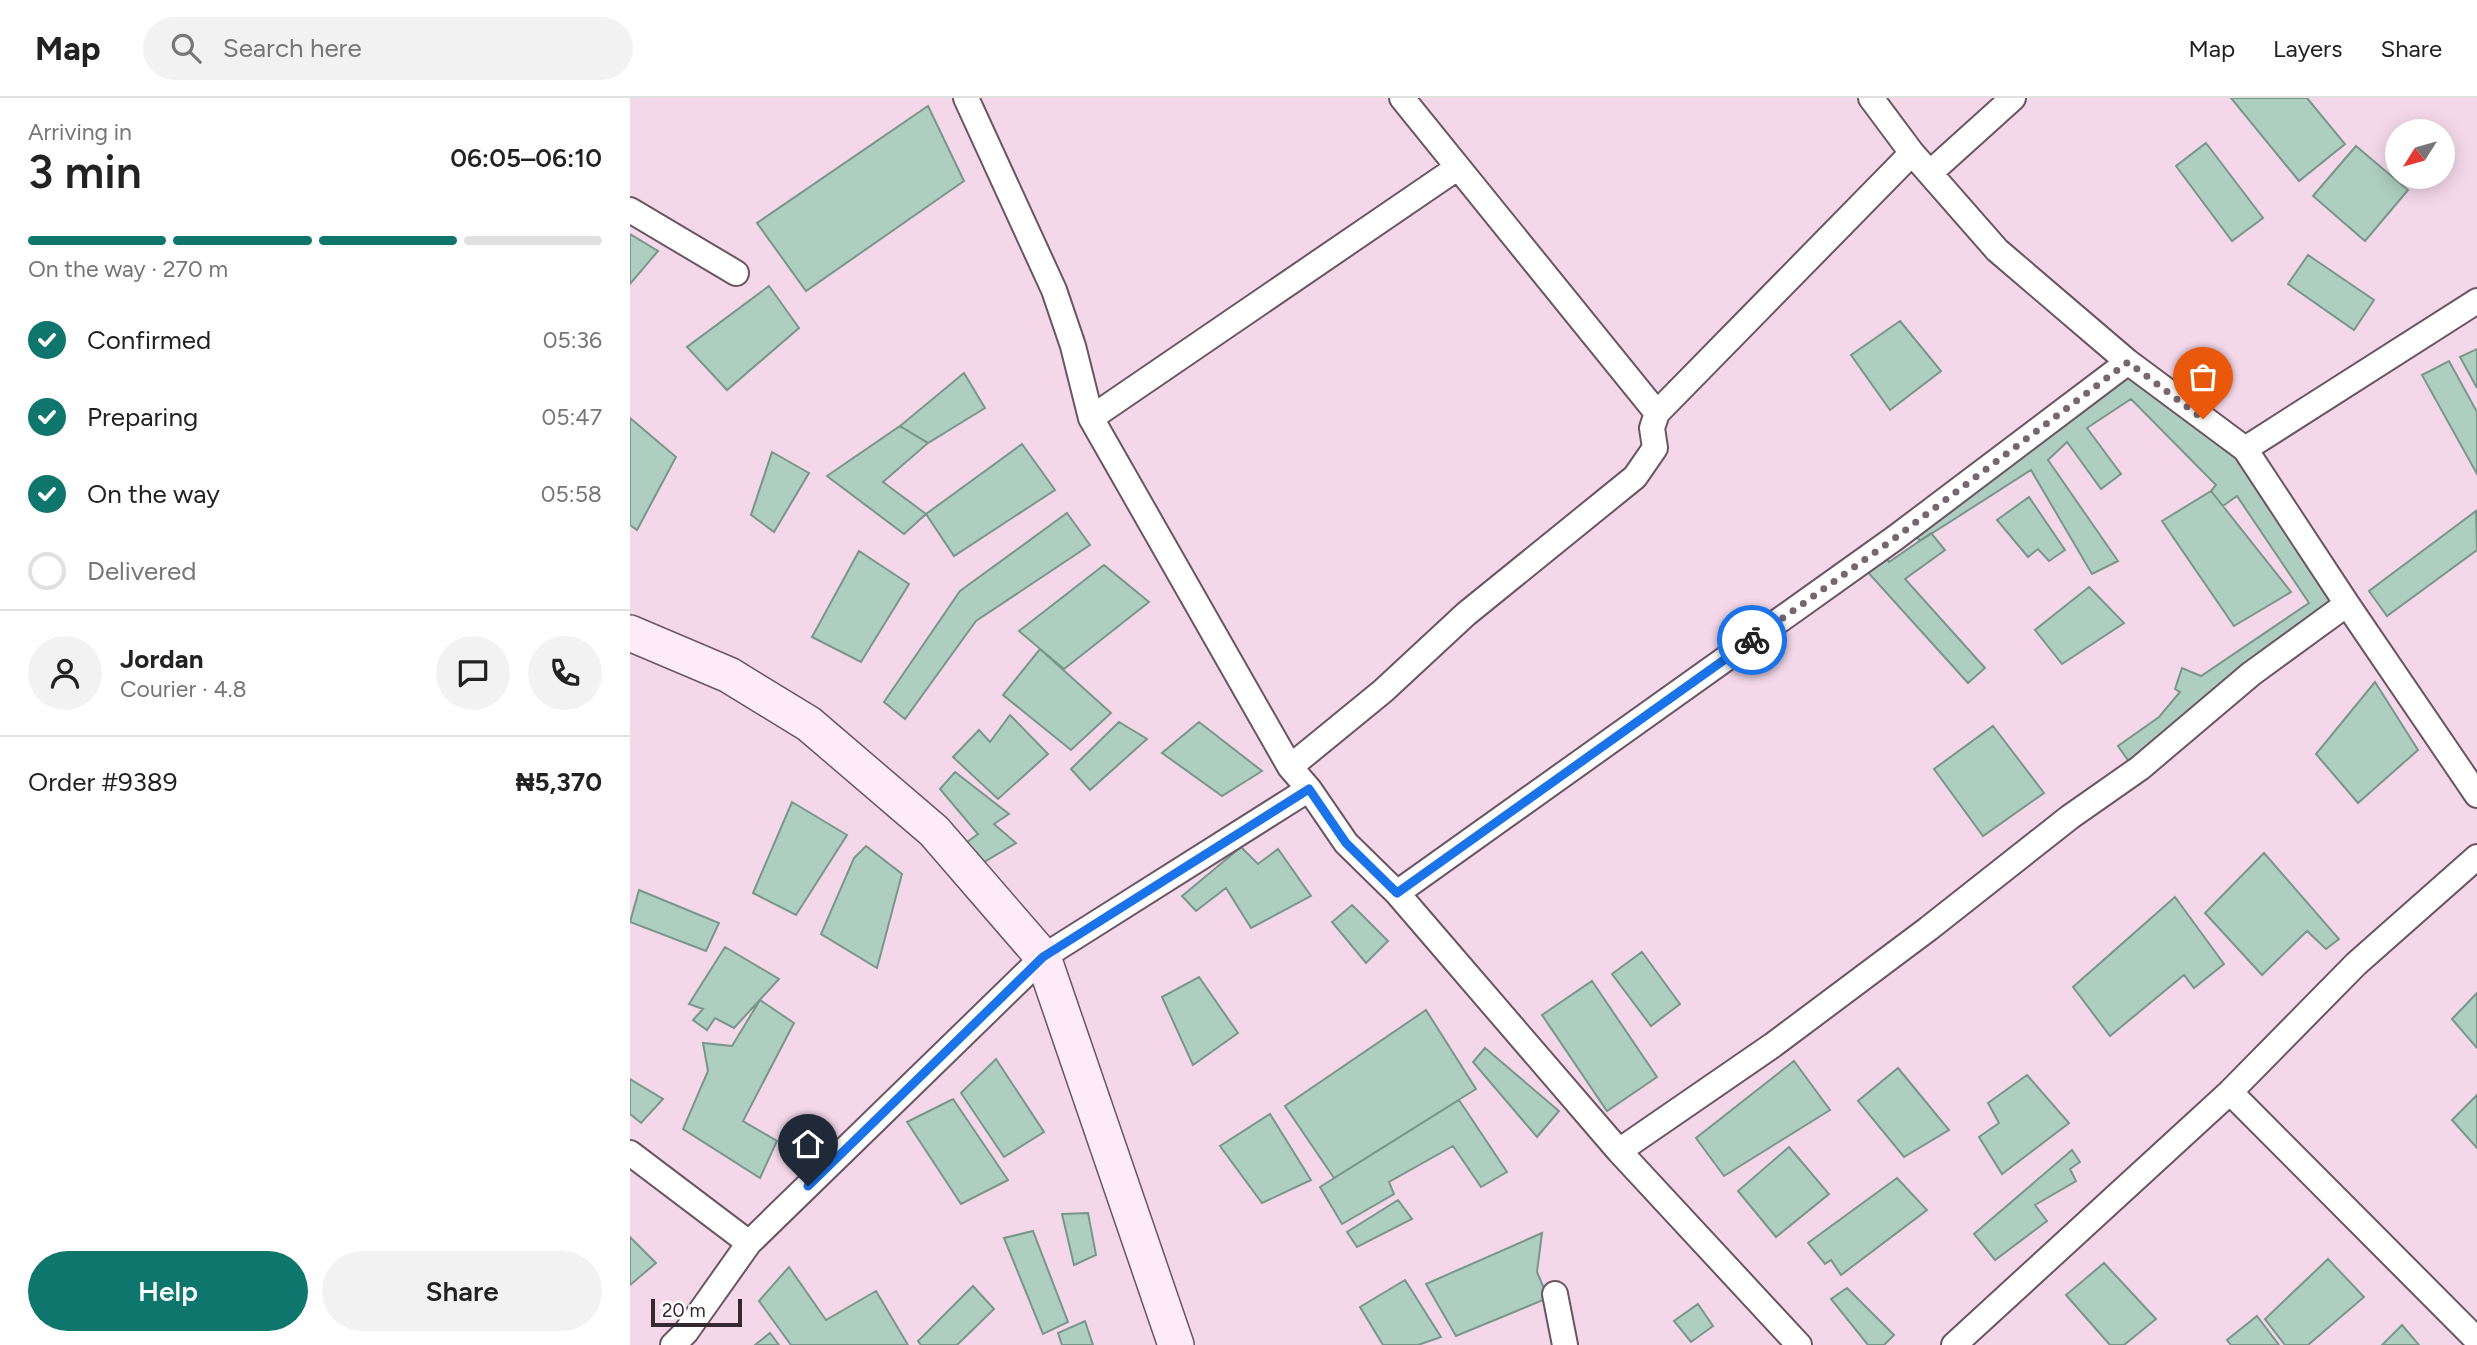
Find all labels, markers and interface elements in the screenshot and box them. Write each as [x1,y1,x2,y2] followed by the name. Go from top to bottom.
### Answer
[143,17,633,80] search box
[35,29,101,68] text: Map
[167,29,205,67] icon: search
[223,32,362,64] text: Search here
[2188,34,2235,63] text: Map
[2273,34,2342,63] text: Layers
[2380,34,2442,63] text: Share
[28,118,132,146] text: Arriving in
[2385,119,2455,189] north arrow
[2385,119,2455,189] map controls
[450,142,602,174] text: 06:05–06:10
[28,144,142,200] text: 3 min
[28,255,228,283] text: On the way · 270 m
[28,321,66,359] icon: check
[87,324,211,356] text: Confirmed
[543,326,602,354] text: 05:36
[2173,347,2233,419] pin
[2184,358,2222,396] icon: bag
[28,398,66,436] icon: check
[87,401,198,433] text: Preparing
[542,403,602,431] text: 05:47
[28,475,66,513] icon: check
[87,478,220,510] text: On the way
[541,480,602,508] text: 05:58
[87,555,196,587] text: Delivered
[1717,605,1787,675] courier
[1733,621,1771,659] icon: bike
[28,636,102,710] button: person
[436,636,510,710] button: chat
[528,636,602,710] button: phone
[120,643,203,675] text: Jordan
[120,675,247,703] text: Courier · 4.8
[28,766,178,798] text: Order #9389
[516,766,602,798] text: ₦5,370
[778,1114,838,1186] pin
[789,1125,827,1163] icon: home
[28,1251,308,1331] button: Help
[322,1251,602,1331] button: Share
[651,1296,742,1328] scale bar
[662,1299,706,1322] text: 20 m

